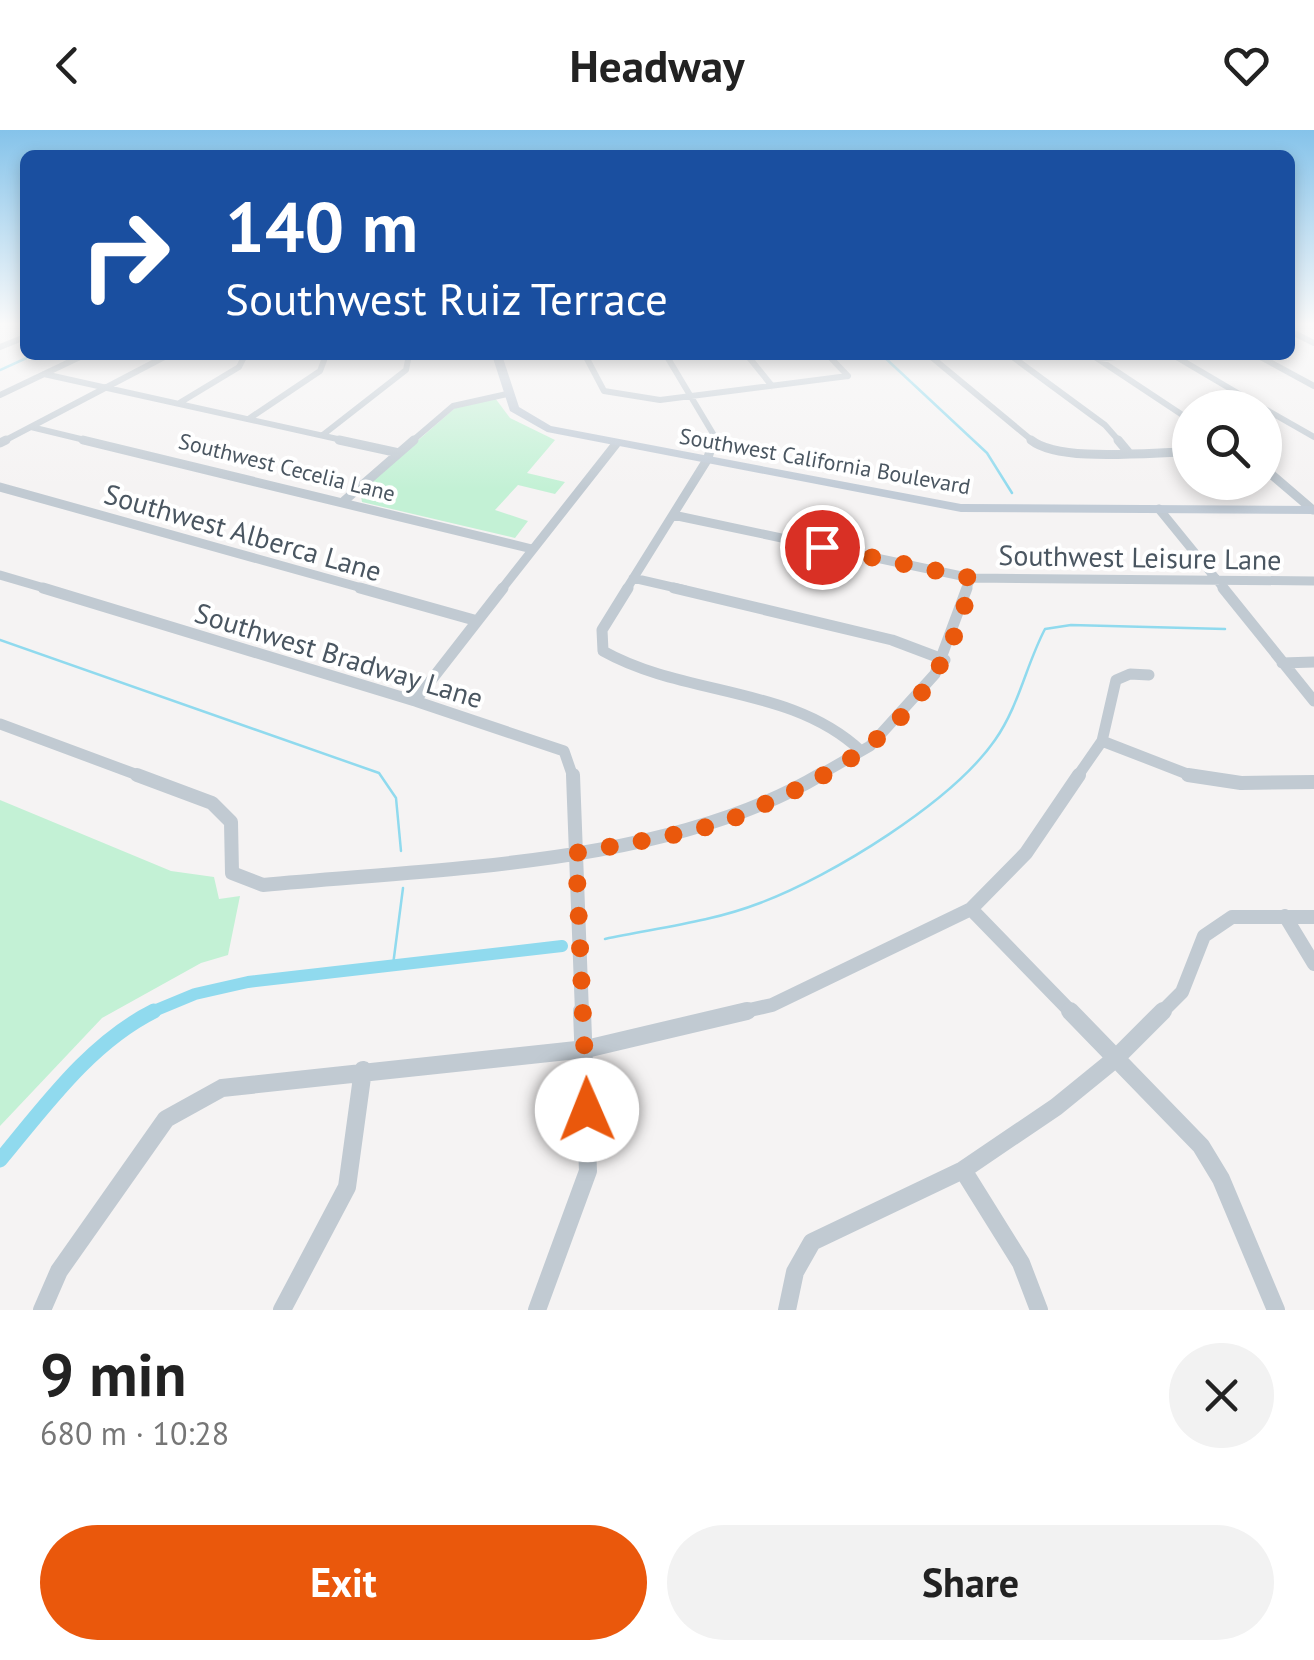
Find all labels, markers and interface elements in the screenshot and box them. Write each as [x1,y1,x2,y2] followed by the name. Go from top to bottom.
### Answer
[569,36,745,94] text: Headway
[40,38,95,93] icon: back
[1219,38,1274,93] icon: heart
[225,181,418,271] text: 140 m
[60,190,190,320] icon: right
[225,269,668,327] text: Southwest Ruiz Terrace
[1172,390,1282,500] map controls
[1172,390,1282,500] button: search
[677,422,973,500] street label: Southwest California Boulevard
[176,427,398,507] street label: Southwest Cecelia Lane
[100,475,386,589] street label: Southwest Alberca Lane
[780,505,865,590] pin
[795,520,850,575] icon: arrive
[998,536,1282,578] street label: Southwest Leisure Lane
[191,594,487,716] street label: Southwest Bradway Lane
[535,1058,639,1162] position arrow
[40,1335,186,1413] text: 9 min
[1169,1343,1274,1448] button: close
[40,1412,229,1454] text: 680 m · 10:28
[40,1525,647,1640] button: Exit
[667,1525,1274,1640] button: Share

